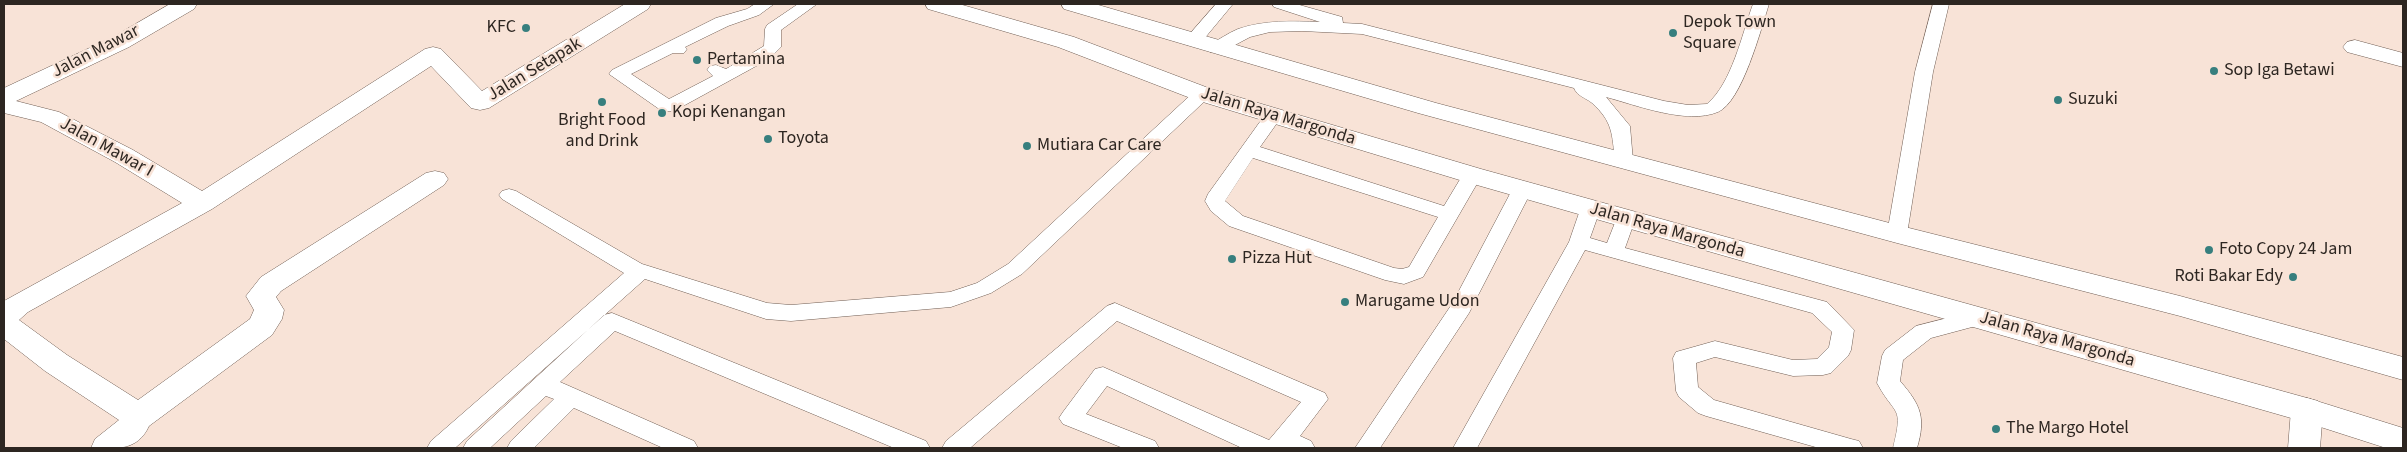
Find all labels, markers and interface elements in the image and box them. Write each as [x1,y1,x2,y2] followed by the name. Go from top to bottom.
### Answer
[1683,12,1776,54] place label: Depok Town Square
[487,17,516,39] place label: KFC
[49,21,143,83] street label: Jalan Mawar
[520,22,532,34] marker: KFC
[1667,27,1679,39] marker: Depok Town Square
[484,34,586,106] street label: Jalan Setapak
[707,49,785,71] place label: Pertamina
[691,54,703,66] marker: Pertamina
[2224,60,2335,82] place label: Sop Iga Betawi
[2208,65,2220,77] marker: Sop Iga Betawi
[1198,83,1358,151] street label: Jalan Raya Margonda
[2068,89,2118,111] place label: Suzuki
[2052,94,2064,106] marker: Suzuki
[596,96,608,108] marker: Bright Food and Drink
[672,102,786,124] place label: Kopi Kenangan
[656,107,668,119] marker: Kopi Kenangan
[558,110,646,152] place label: Bright Food and Drink
[56,113,156,183] street label: Jalan Mawar I
[778,128,829,150] place label: Toyota
[762,133,774,145] marker: Toyota
[1037,135,1161,157] place label: Mutiara Car Care
[1021,140,1033,152] marker: Mutiara Car Care
[1587,199,1747,263] street label: Jalan Raya Margonda
[2219,239,2352,261] place label: Foto Copy 24 Jam
[2203,244,2215,256] marker: Foto Copy 24 Jam
[1242,248,1312,270] place label: Pizza Hut
[1226,253,1238,265] marker: Pizza Hut
[2174,266,2283,288] place label: Roti Bakar Edy
[2287,271,2299,283] marker: Roti Bakar Edy
[1355,291,1480,313] place label: Marugame Udon
[1339,296,1351,308] marker: Marugame Udon
[1977,308,2137,372] street label: Jalan Raya Margonda
[2006,418,2129,440] place label: The Margo Hotel
[1990,423,2002,435] marker: The Margo Hotel

